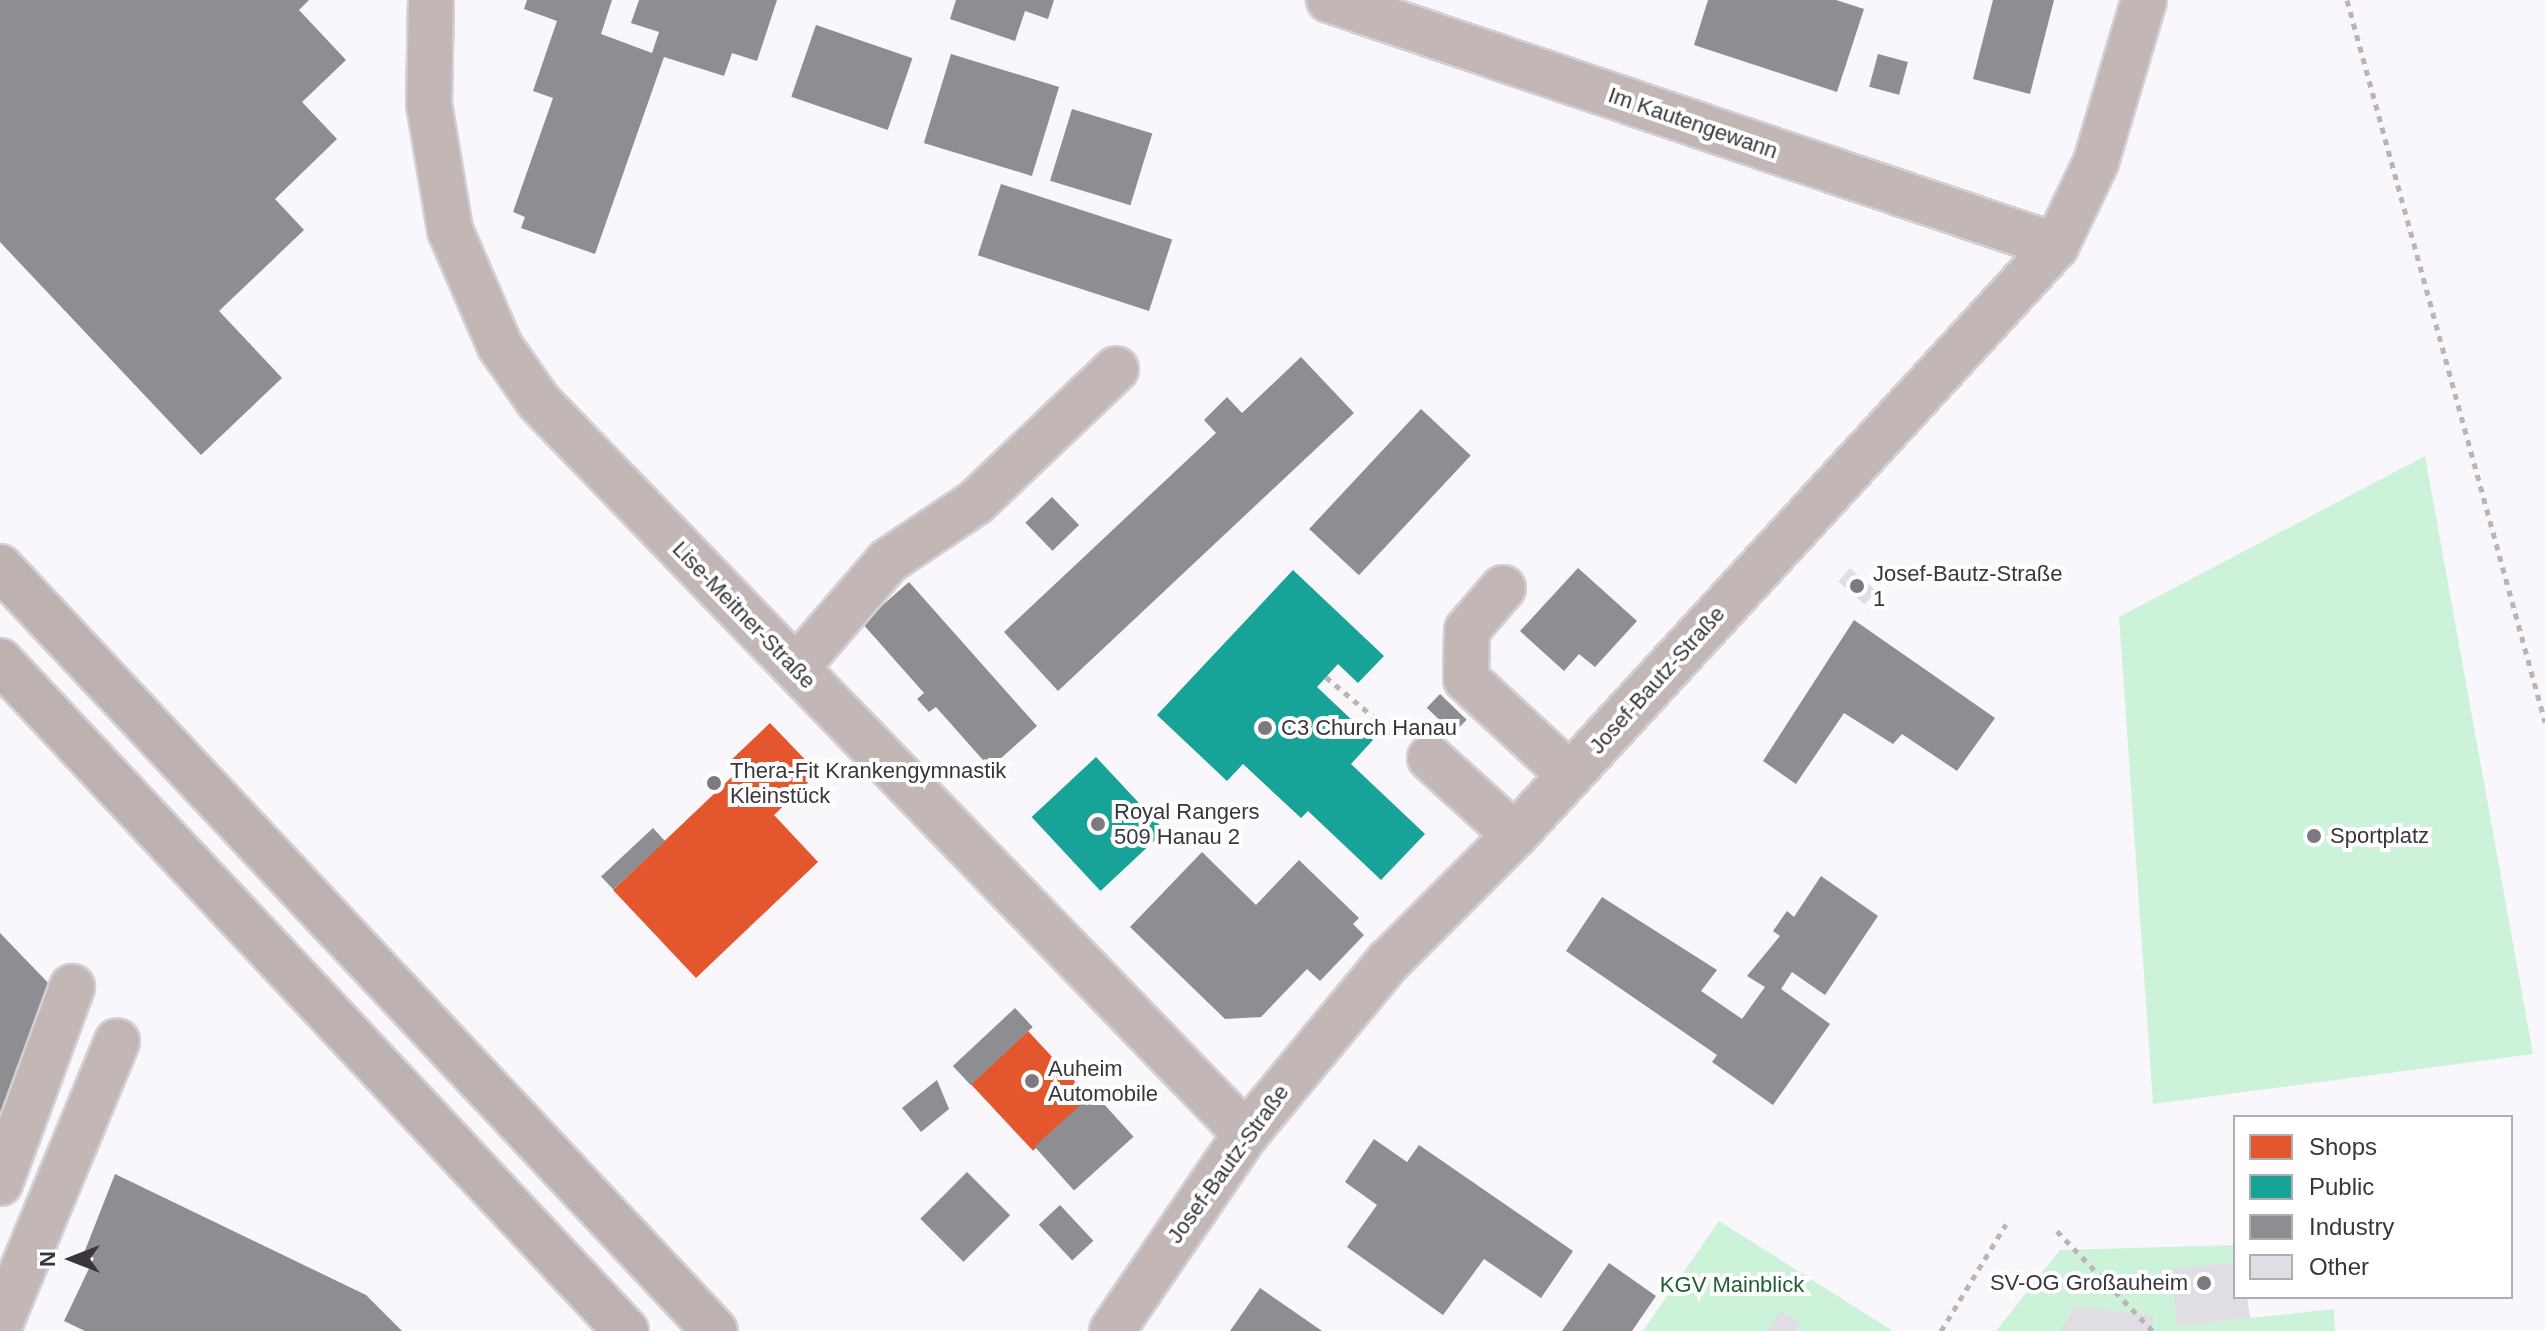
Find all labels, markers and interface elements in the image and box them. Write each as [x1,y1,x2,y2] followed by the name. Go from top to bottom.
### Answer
[1605,82,1781,164] street label: Im Kautengewann
[667,536,821,694] street label: Lise-Meitner-Straße
[1873,560,2063,612] place label: Josef-Bautz-Straße 1
[1848,577,1866,595] marker: Josef-Bautz-Straße 1
[1584,601,1730,759] street label: Josef-Bautz-Straße
[1281,715,1457,741] place label: C3 Church Hanau
[1256,719,1274,737] marker: C3 Church Hanau
[730,757,1006,808] place label: Thera-Fit Krankengymnastik Kleinstück
[705,774,723,792] marker: Thera-Fit Krankengymnastik Kleinstück
[1114,798,1260,850] place label: Royal Rangers 509 Hanau 2
[1089,815,1107,833] marker: Royal Rangers 509 Hanau 2
[2330,823,2429,849] place label: Sportplatz
[2305,827,2323,845] marker: Sportplatz
[1048,1055,1158,1106] place label: Auheim Automobile
[1023,1072,1041,1090] marker: Auheim Automobile
[1162,1080,1294,1248] street label: Josef-Bautz-Straße
[2233,1115,2513,1299] legend
[2309,1133,2377,1160] text: Shops
[2309,1173,2374,1200] text: Public
[2309,1213,2394,1240] text: Industry
[32,1219,112,1299] north arrow
[35,1251,60,1267] text: N
[2309,1253,2369,1280] text: Other
[1990,1270,2188,1296] place label: SV-OG Großauheim
[1660,1272,1804,1298] park label: KGV Mainblick
[2195,1274,2213,1292] marker: SV-OG Großauheim

